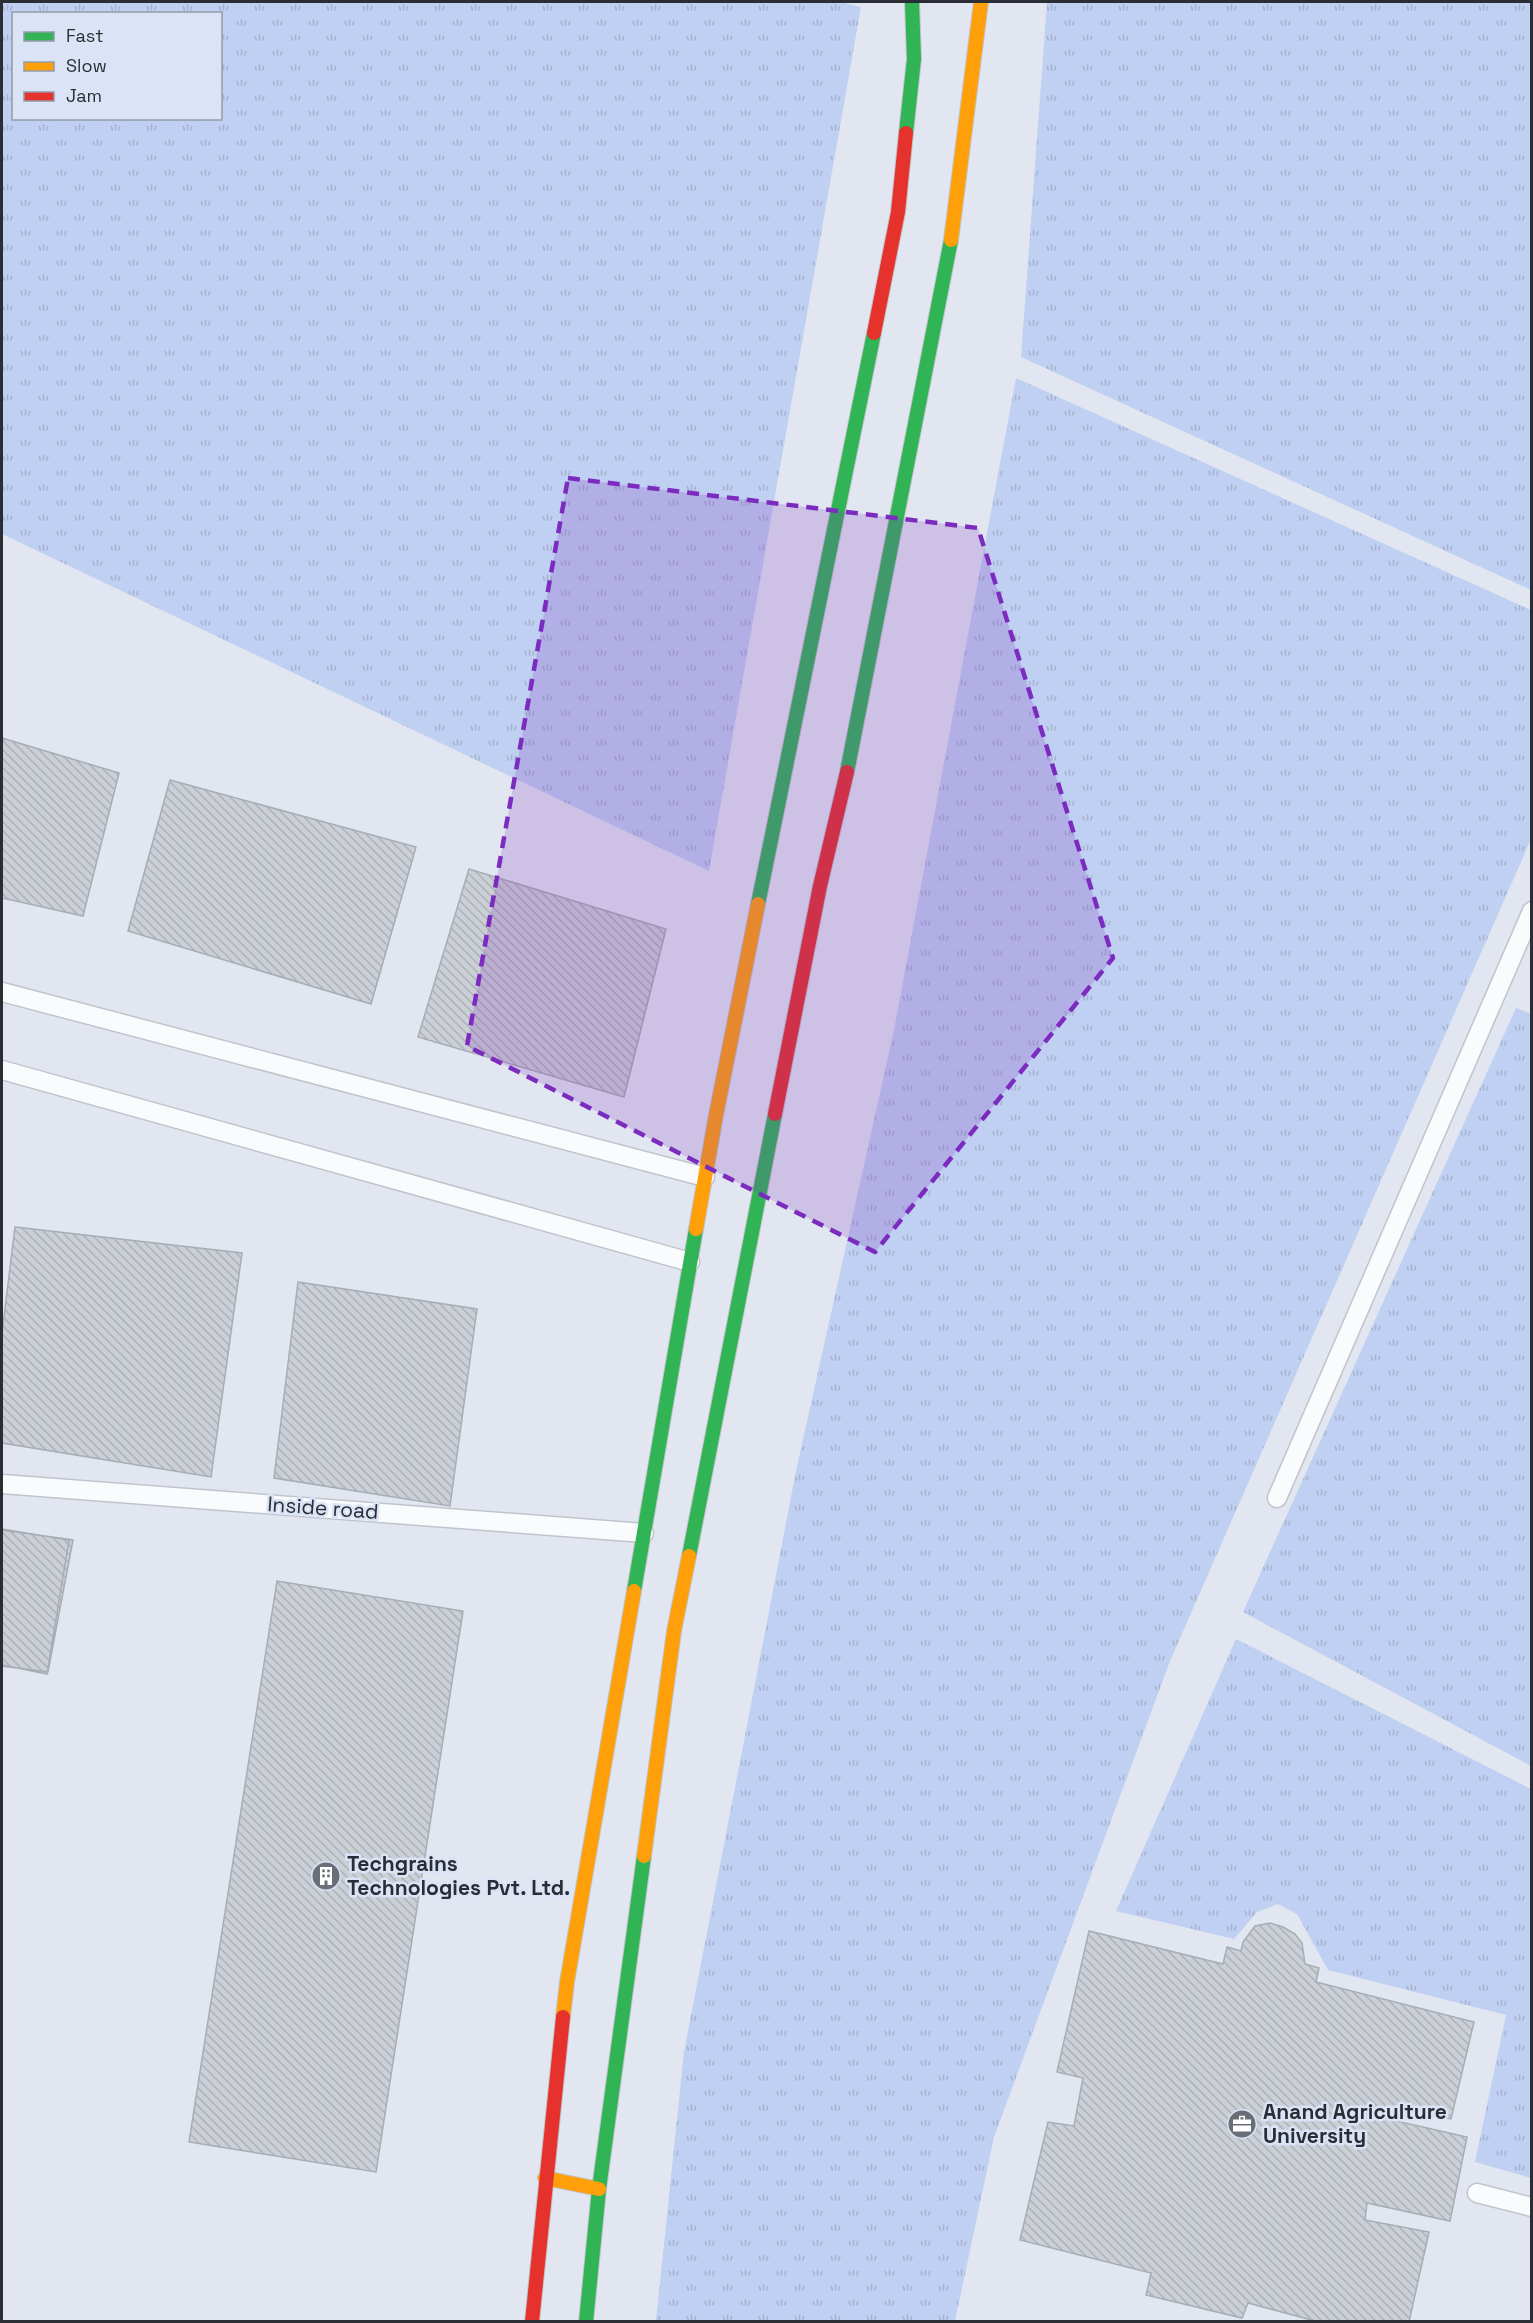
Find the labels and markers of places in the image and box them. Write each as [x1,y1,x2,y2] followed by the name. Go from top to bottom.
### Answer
[347,1850,570,1901] place label: Techgrains Technologies Pvt. Ltd.
[310,1860,342,1892] building icon: Techgrains Technologies Pvt. Ltd.
[1263,2098,1447,2149] place label: Anand Agriculture University
[1226,2108,1258,2140] office icon: Anand Agriculture University

